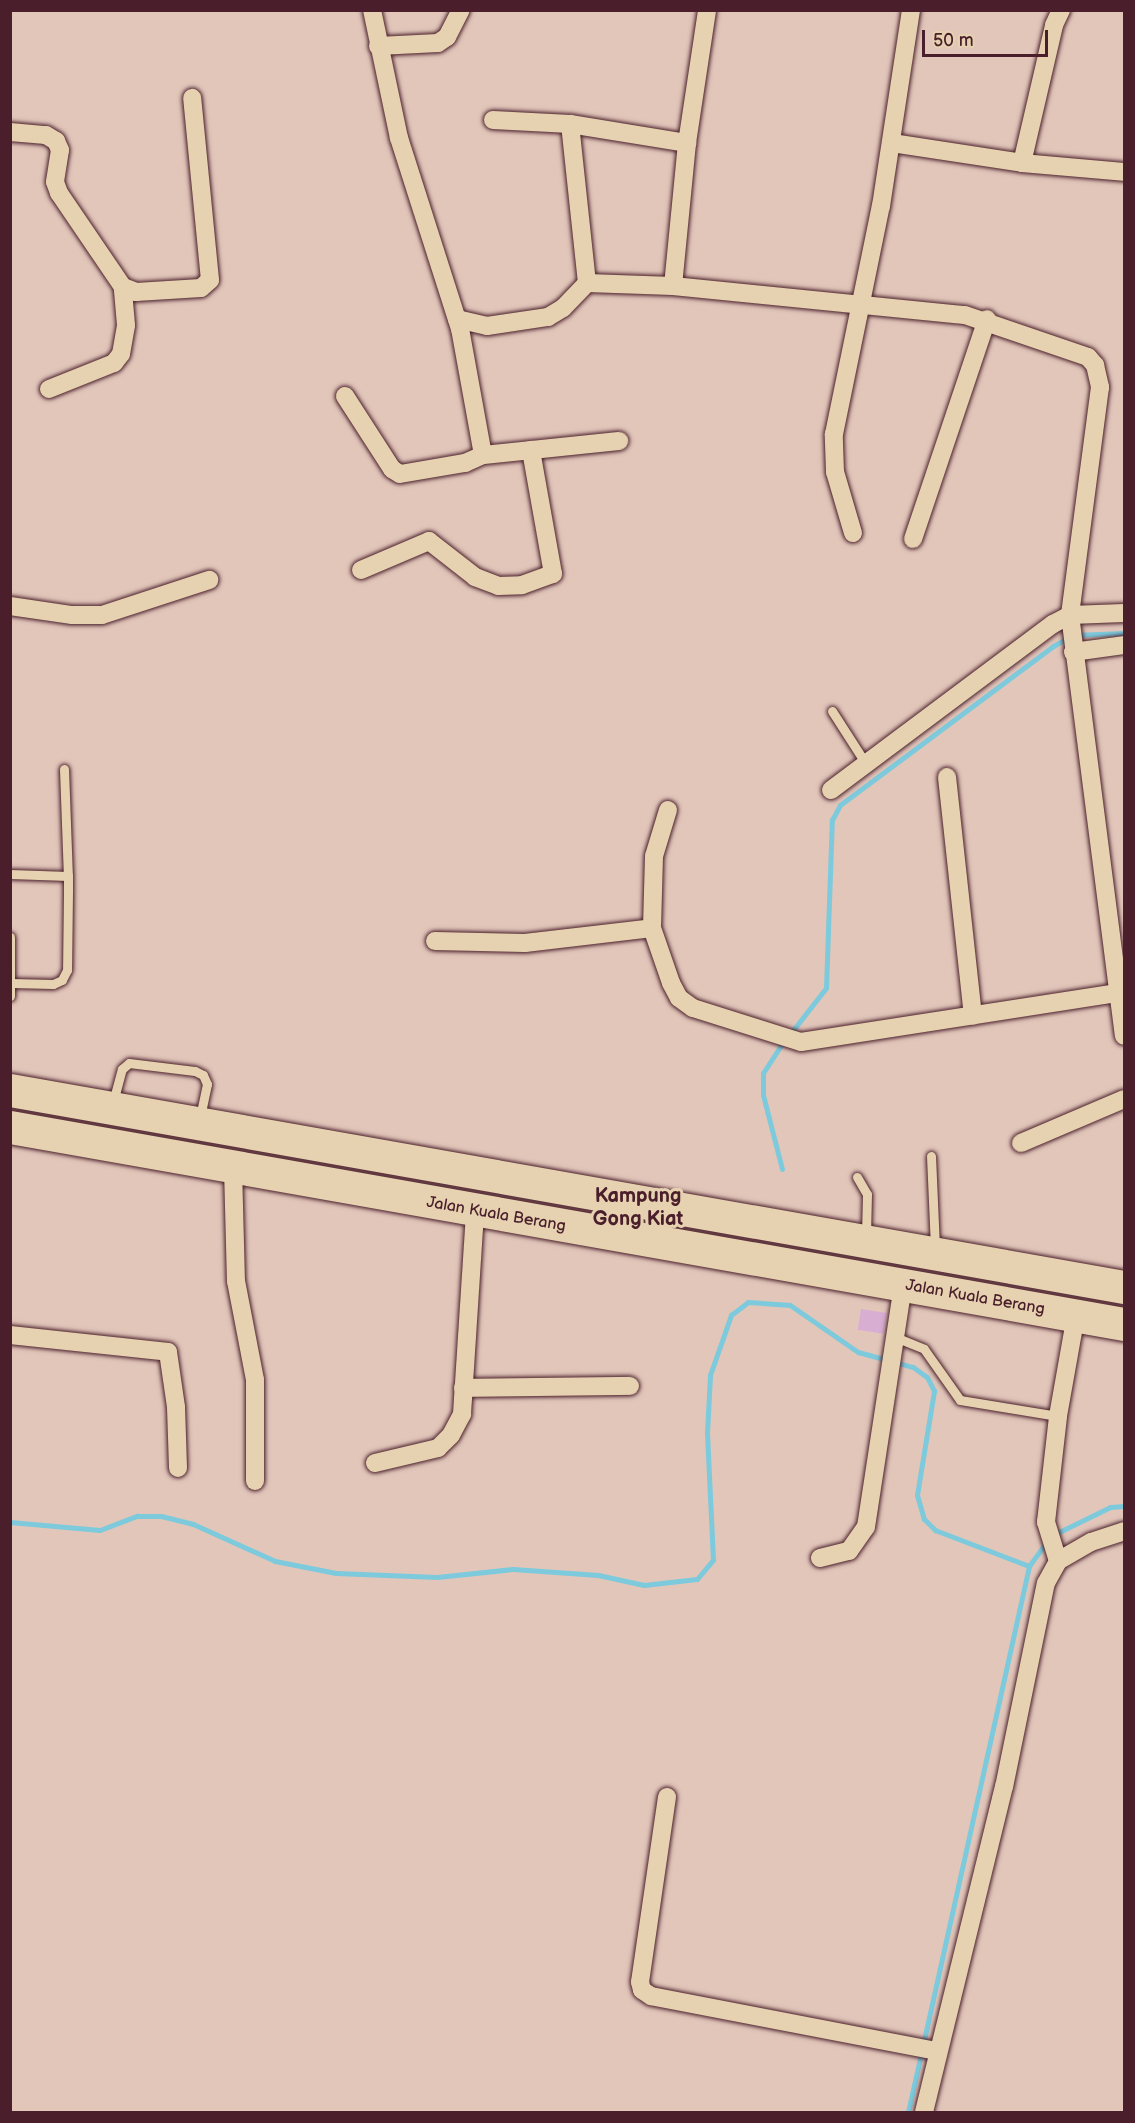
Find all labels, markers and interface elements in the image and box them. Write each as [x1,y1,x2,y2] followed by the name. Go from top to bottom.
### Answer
[925,18,1051,56] scale bar
[933,30,974,51] text: 50 m
[593,1185,683,1232] district label: Kampung Gong Kiat
[425,1193,567,1237] street label: Jalan Kuala Berang
[904,1276,1046,1320] street label: Jalan Kuala Berang

